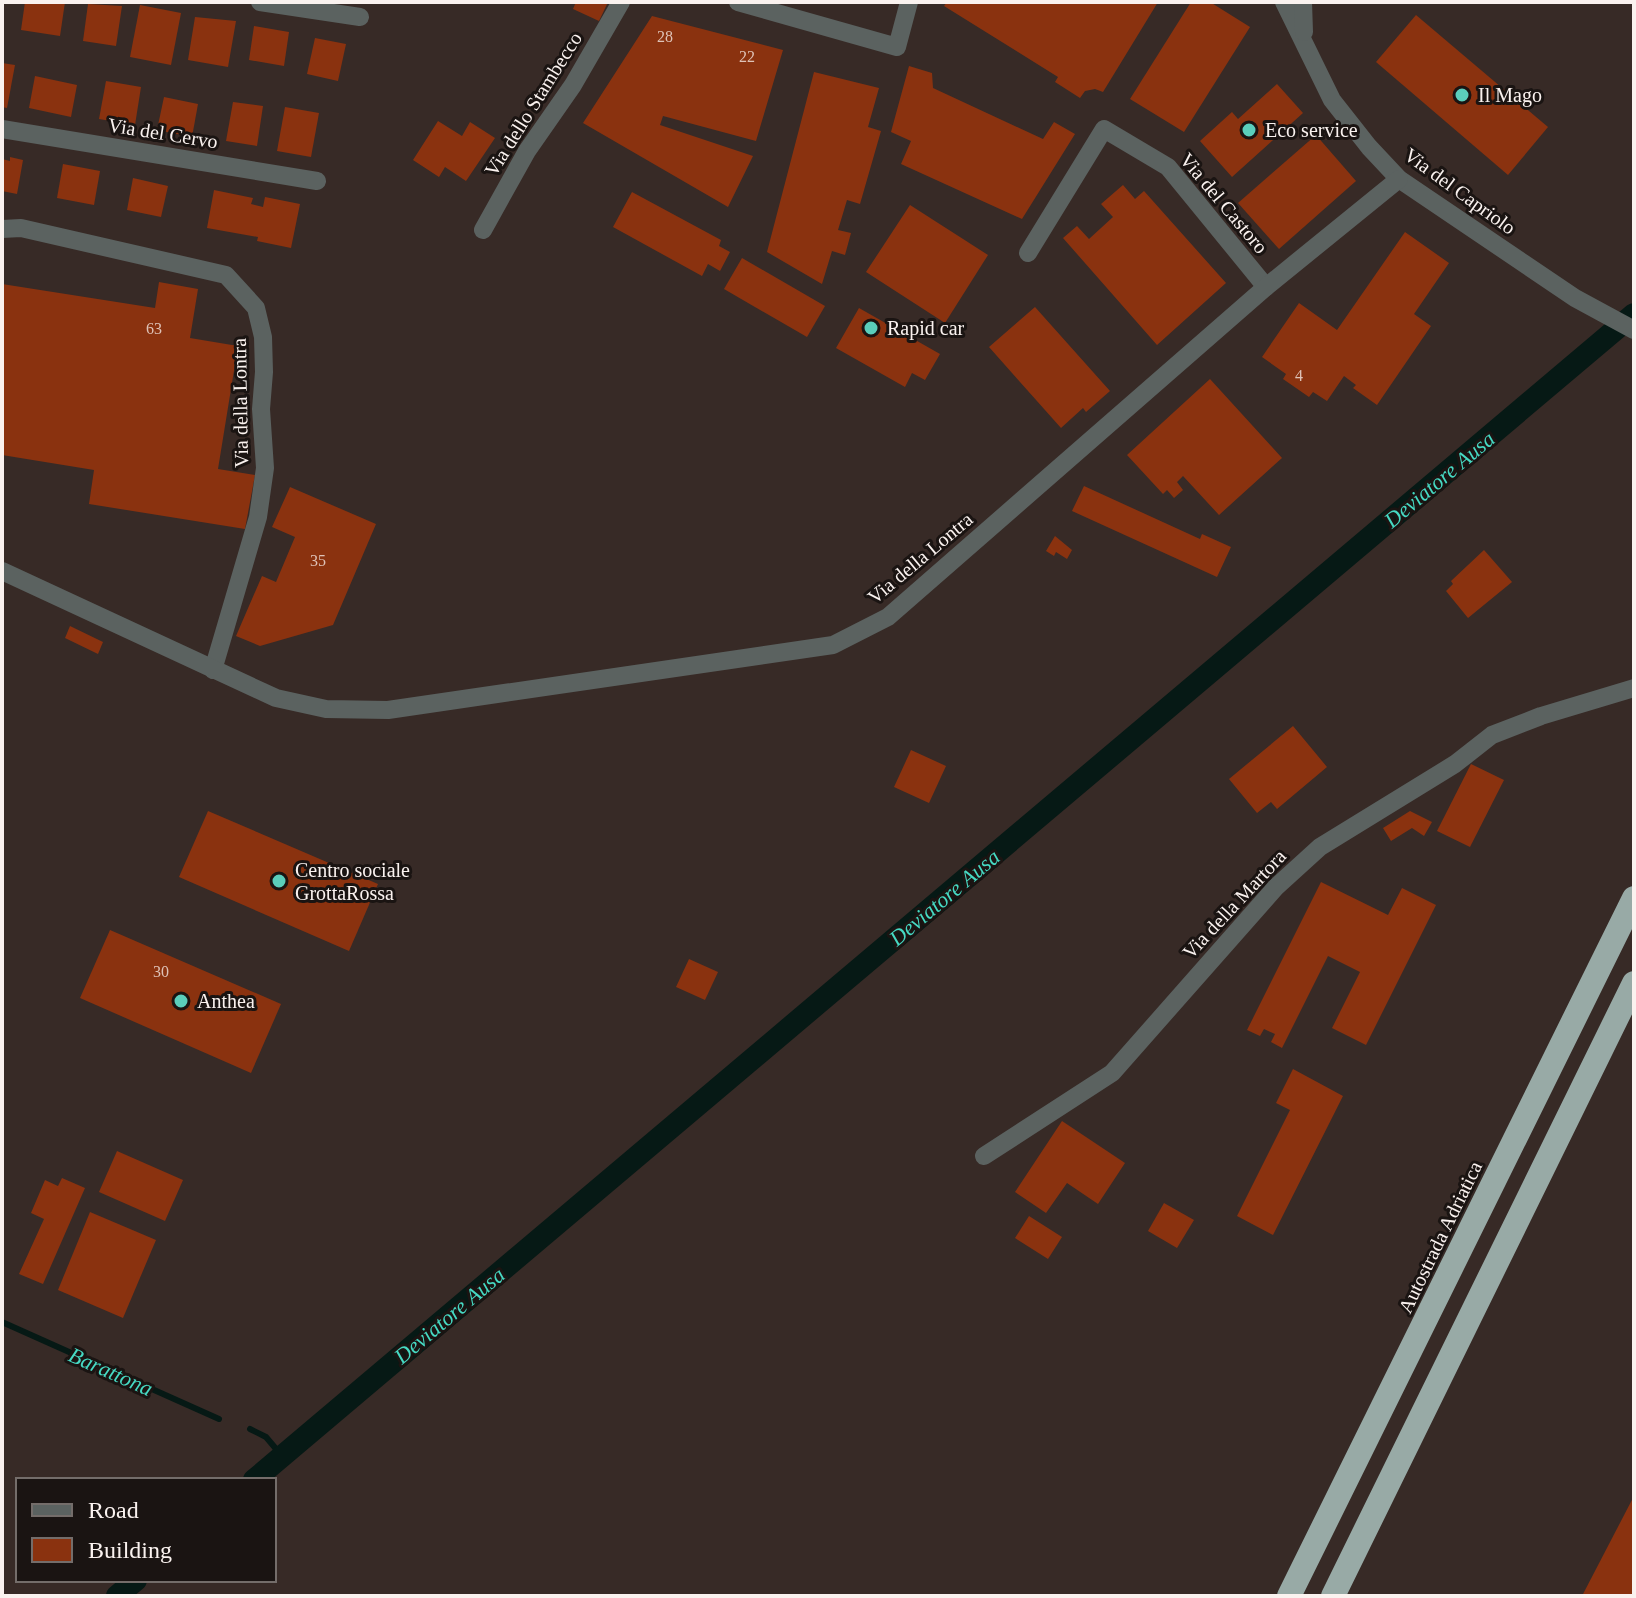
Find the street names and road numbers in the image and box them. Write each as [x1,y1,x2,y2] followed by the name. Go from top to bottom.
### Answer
[480,28,586,180] street label: Via dello Stambecco
[106,113,220,153] street label: Via del Cervo
[1400,143,1520,240] street label: Via del Capriolo
[1176,148,1272,258] street label: Via del Castoro
[228,338,252,468] street label: Via della Lontra
[863,508,977,608] street label: Via della Lontra
[1178,845,1290,963] street label: Via della Martora
[1394,1157,1486,1316] street label: Autostrada Adriatica

